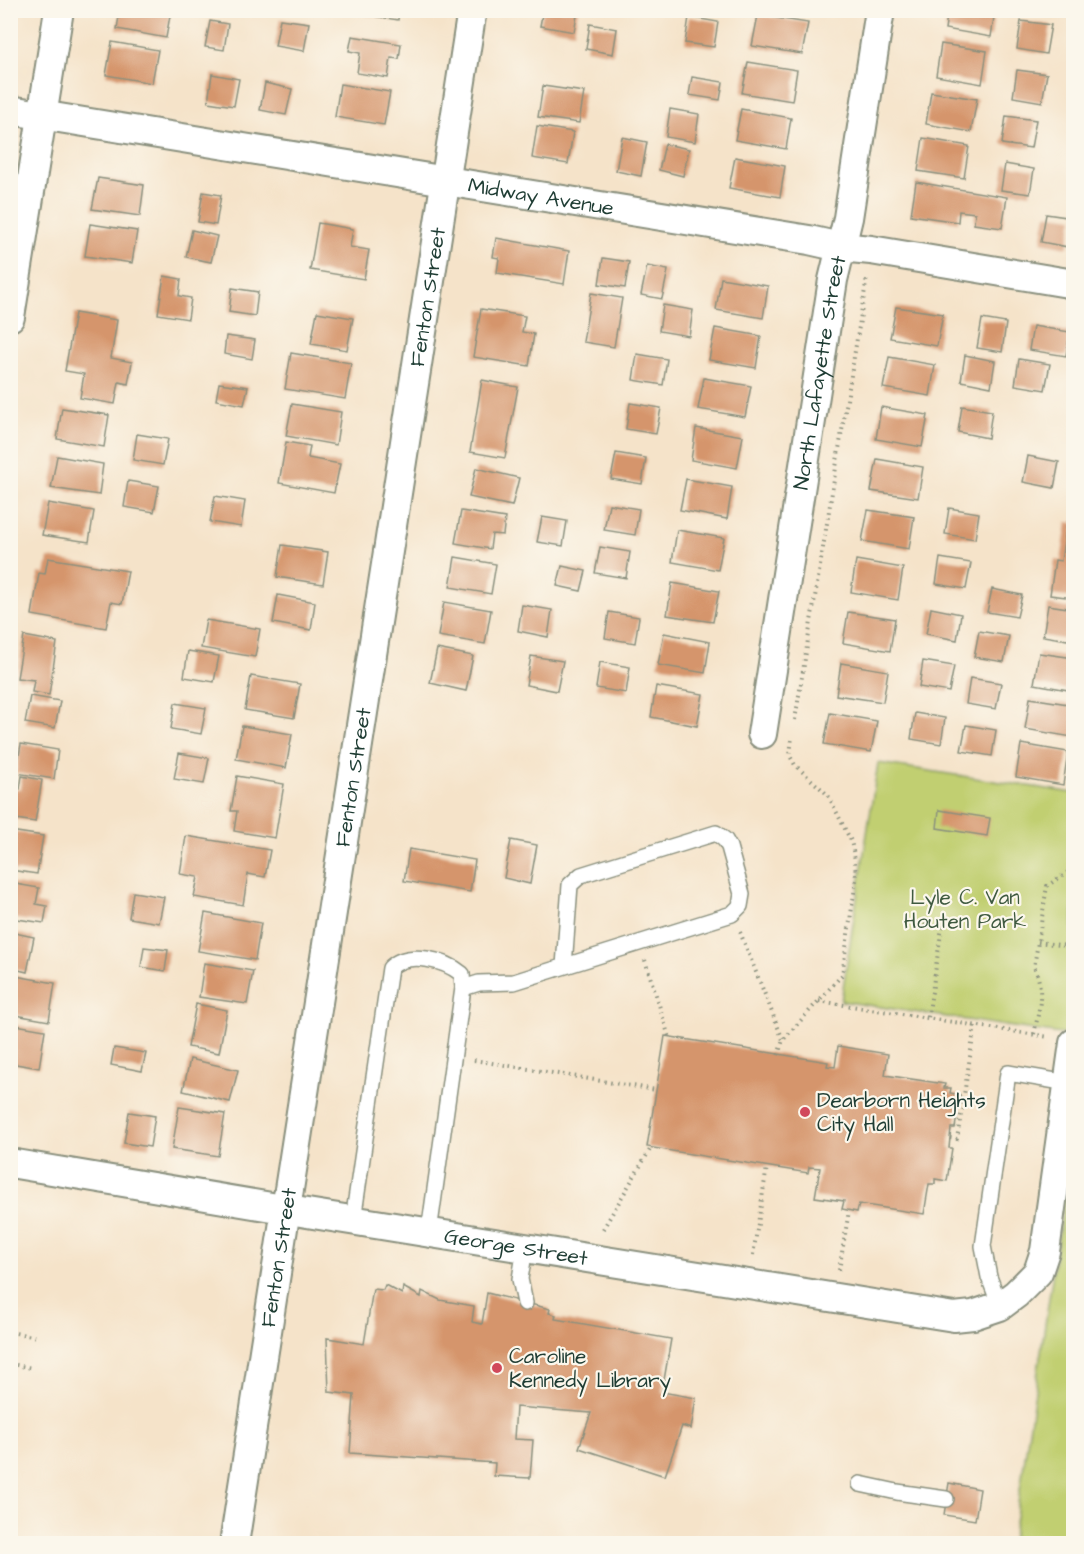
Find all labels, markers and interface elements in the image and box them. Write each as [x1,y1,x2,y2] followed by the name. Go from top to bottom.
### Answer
[466,171,616,223] street label: Midway Avenue
[403,225,453,369] street label: Fenton Street
[786,252,854,492] street label: North Lafayette Street
[328,705,379,849] street label: Fenton Street
[904,883,1026,936] park label: Lyle C. Van Houten Park
[817,1086,986,1141] place label: Dearborn Heights City Hall
[798,1105,812,1119] marker: Dearborn Heights City Hall
[254,1185,304,1329] street label: Fenton Street
[442,1221,590,1273] street label: George Street
[509,1342,672,1397] place label: Caroline Kennedy Library
[490,1361,504,1375] marker: Caroline Kennedy Library

